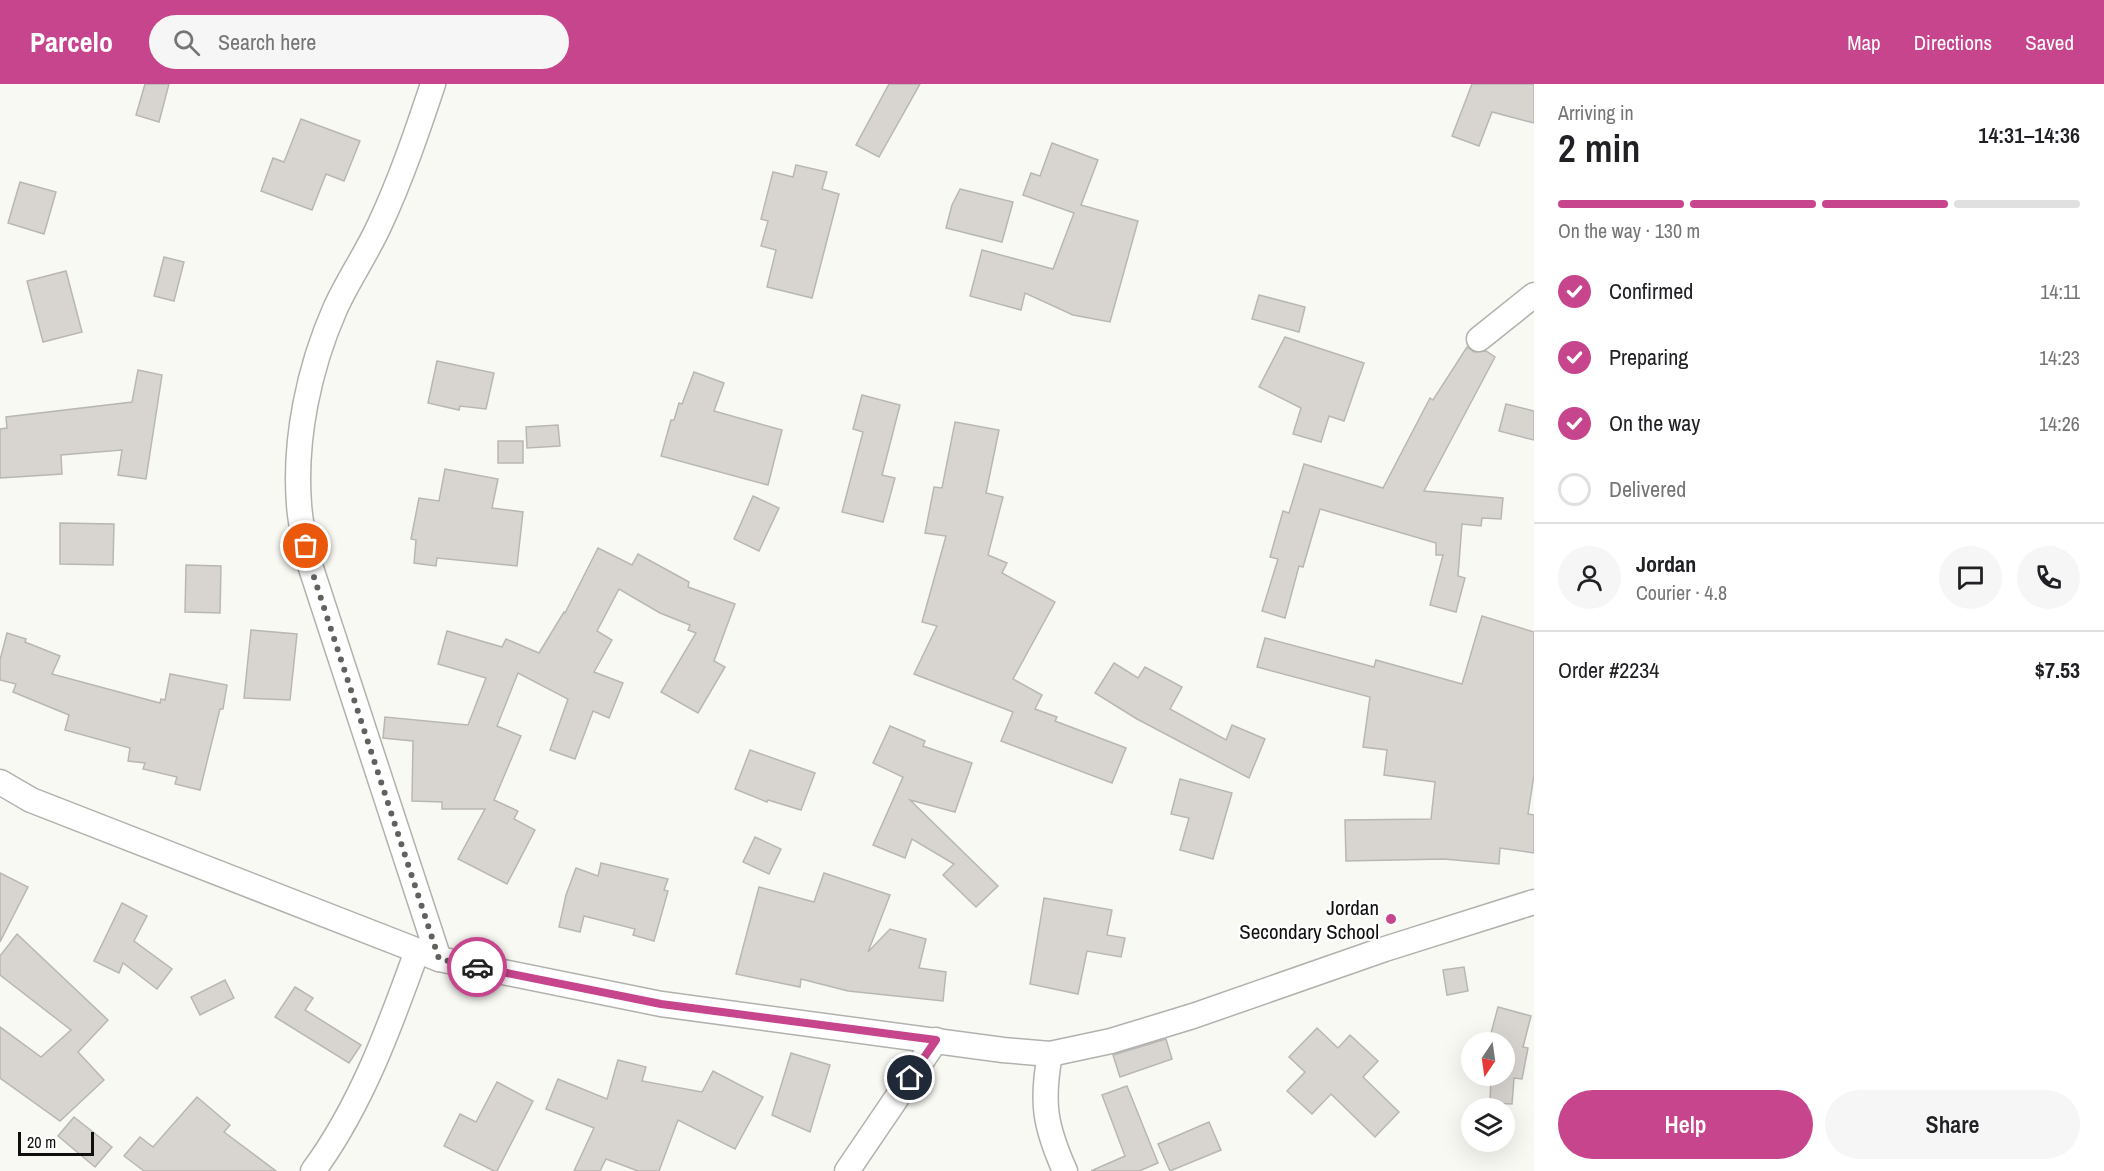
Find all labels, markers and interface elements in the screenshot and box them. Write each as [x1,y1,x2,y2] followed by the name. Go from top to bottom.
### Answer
[149,15,569,69] search box
[30,23,113,61] text: Parcelo
[170,26,203,59] icon: search
[218,27,316,57] text: Search here
[1847,28,1881,57] text: Map
[1914,28,1992,57] text: Directions
[2025,28,2074,57] text: Saved
[1558,99,1634,126] text: Arriving in
[1978,120,2080,150] text: 14:31–14:36
[1558,122,1640,174] text: 2 min
[1558,217,1700,244] text: On the way · 130 m
[1558,275,1591,308] icon: check
[1609,276,1693,306] text: Confirmed
[2040,278,2080,305] text: 14:11
[1558,341,1591,374] icon: check
[1609,342,1688,372] text: Preparing
[2039,344,2080,371] text: 14:23
[1558,407,1591,440] icon: check
[1609,408,1700,438] text: On the way
[2039,410,2080,437] text: 14:26
[1609,474,1686,504] text: Delivered
[280,520,331,571] pin
[289,529,322,562] icon: bag
[1558,546,1621,609] button: person
[1939,546,2002,609] button: chat
[2017,546,2080,609] button: phone
[1636,549,1696,579] text: Jordan
[1636,579,1727,606] text: Courier · 4.8
[1558,655,1659,685] text: Order #2234
[2035,655,2080,685] text: $7.53
[1239,893,1379,946] place label: Jordan Secondary School
[1384,912,1398,926] marker: Jordan Secondary School
[447,937,507,997] courier
[461,951,494,984] icon: car
[1461,1032,1515,1086] north arrow
[1461,1032,1515,1152] map controls
[884,1052,935,1103] pin
[893,1061,926,1094] icon: home
[1558,1090,1813,1159] button: Help
[1825,1090,2080,1159] button: Share
[1461,1098,1515,1152] button: layers
[18,1129,94,1156] scale bar
[27,1131,56,1153] text: 20 m

